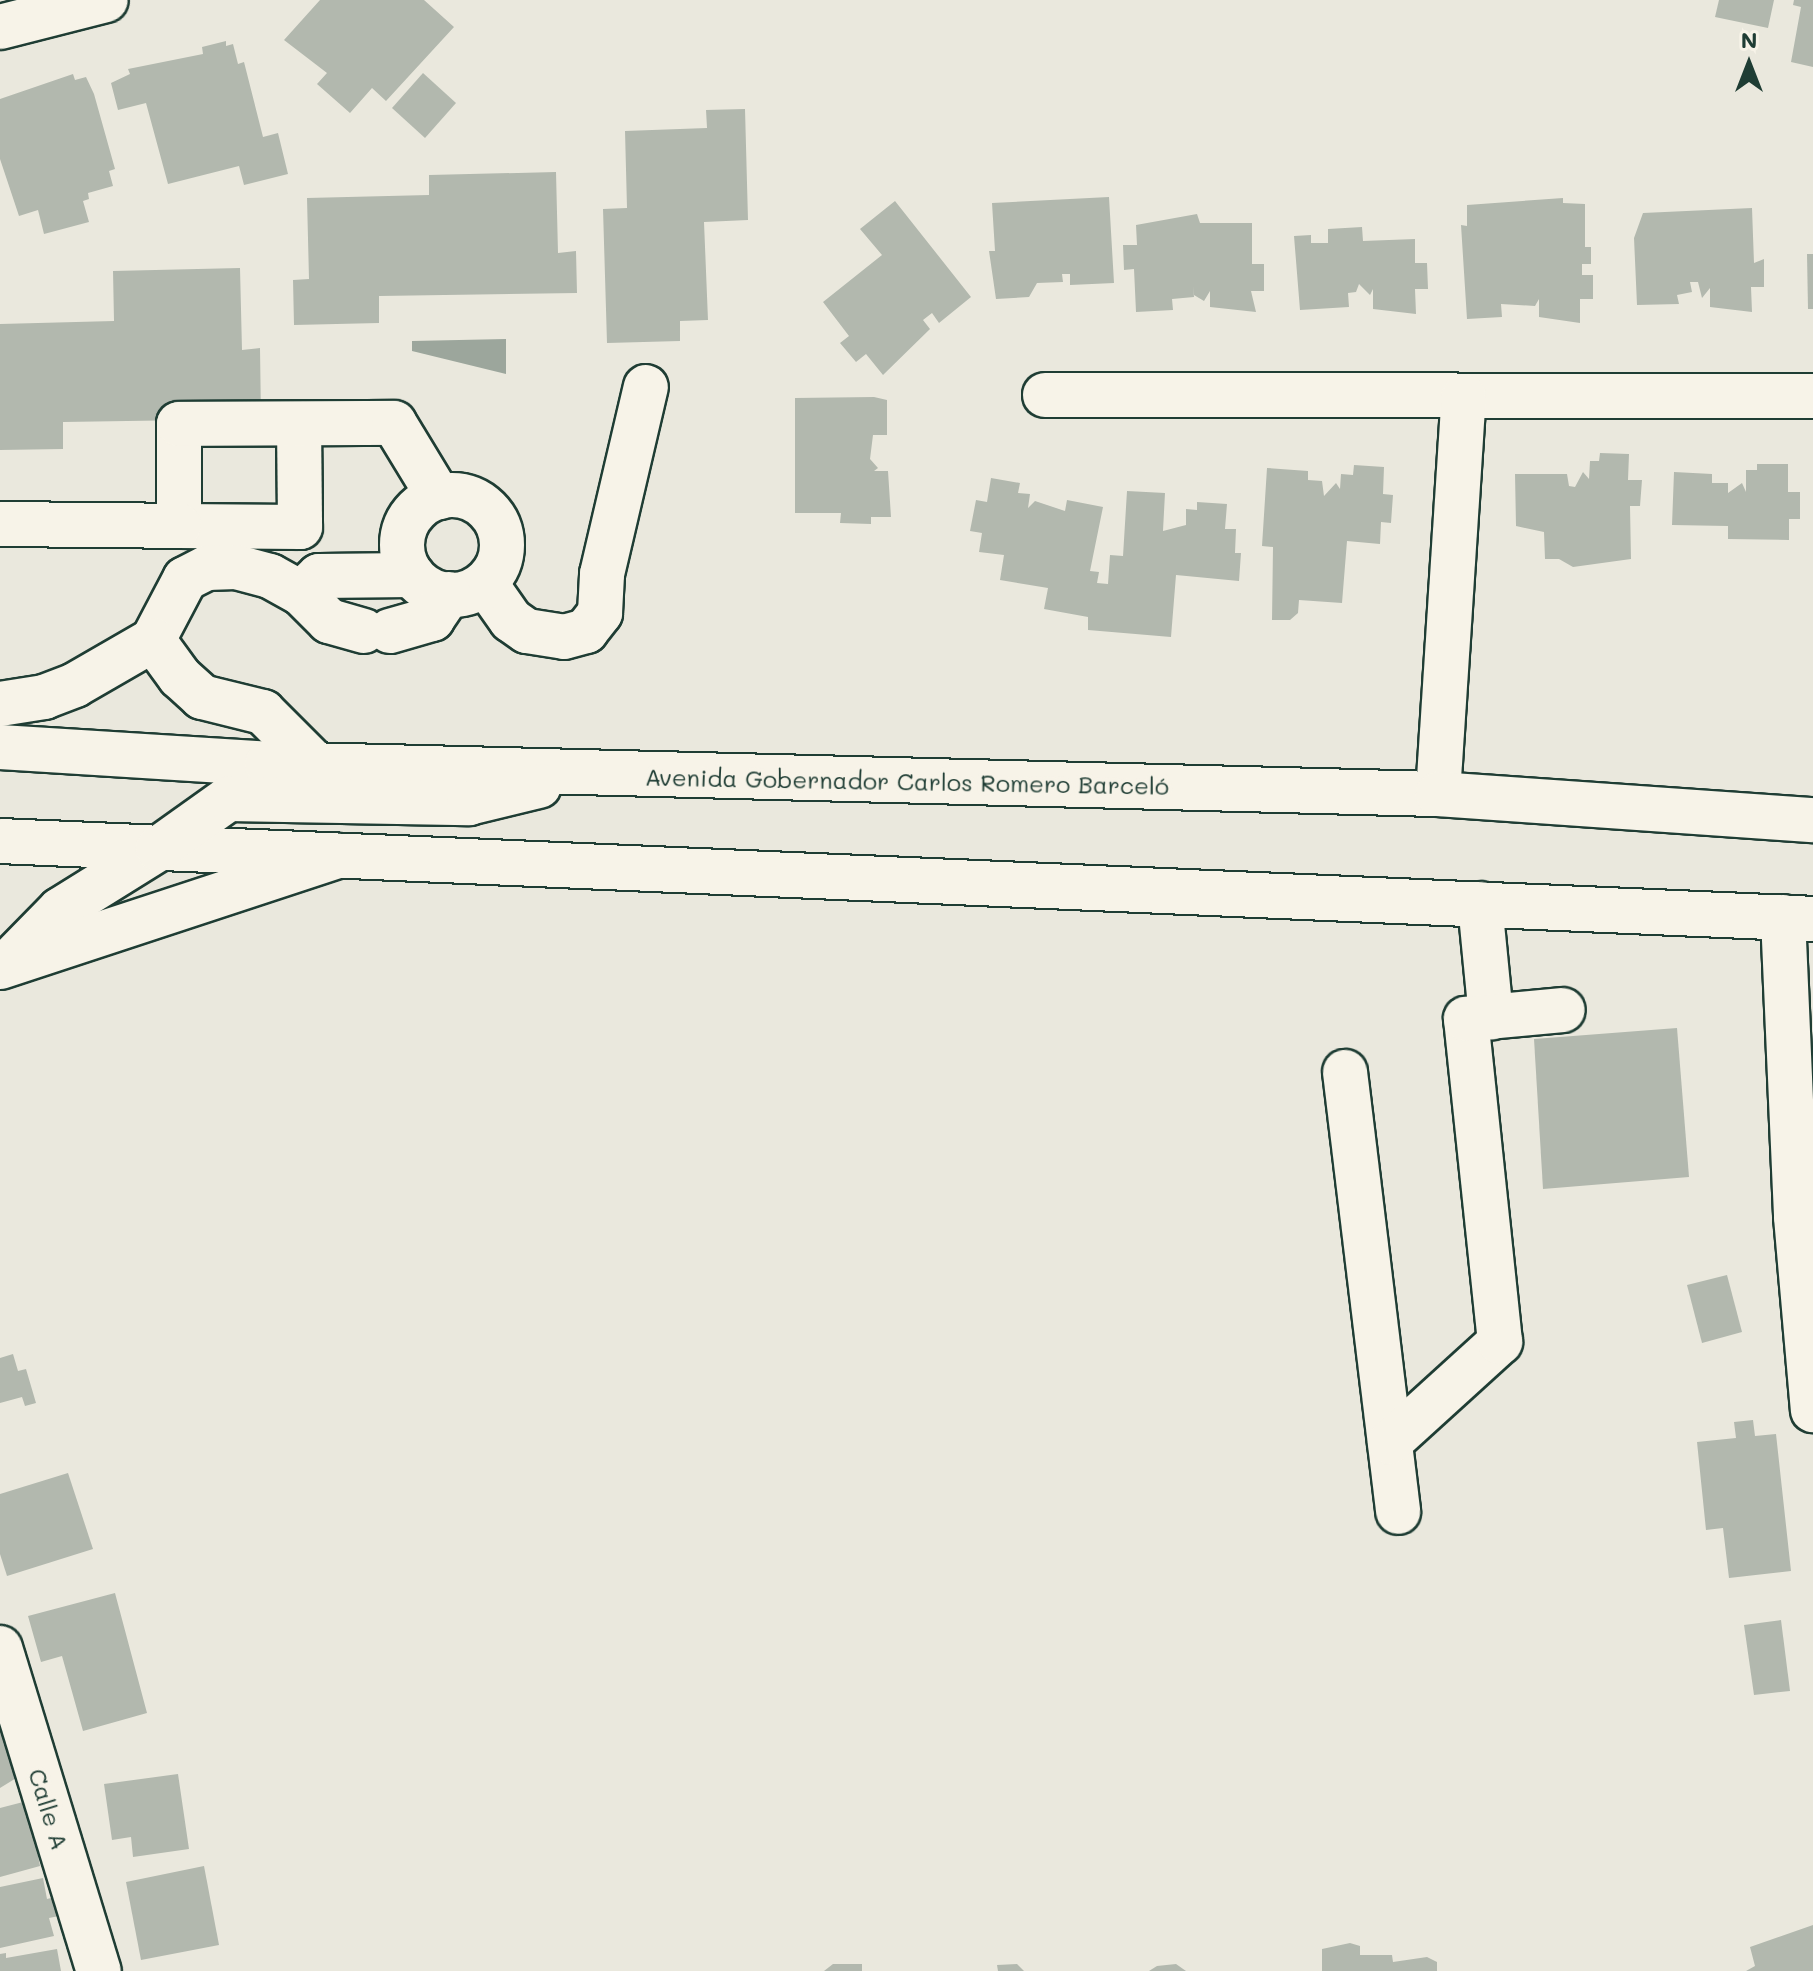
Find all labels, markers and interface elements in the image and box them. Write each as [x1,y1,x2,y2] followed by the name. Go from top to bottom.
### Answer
[1709,24,1789,104] north arrow
[1741,25,1757,54] text: N
[645,762,1169,800] street label: Avenida Gobernador Carlos Romero Barceló
[23,1765,75,1853] street label: Calle A

